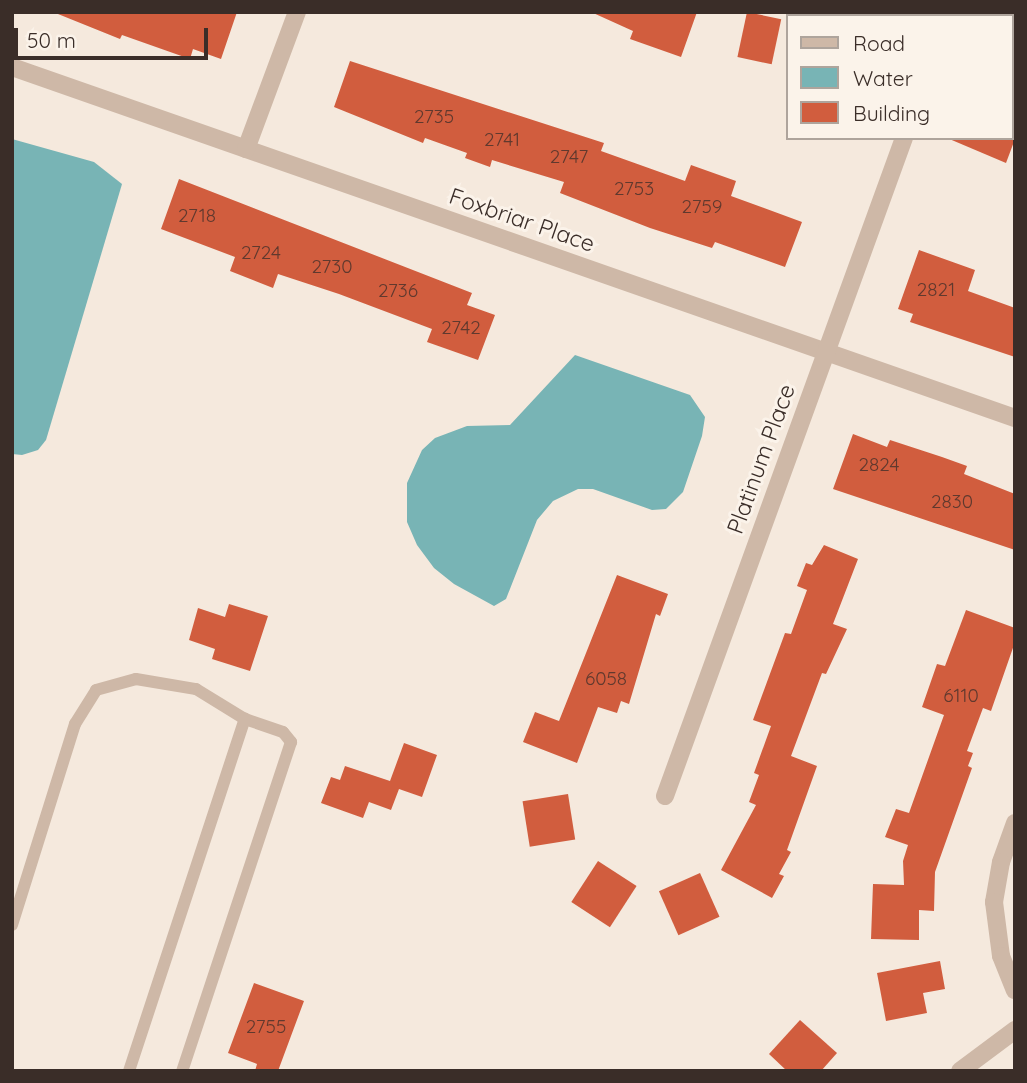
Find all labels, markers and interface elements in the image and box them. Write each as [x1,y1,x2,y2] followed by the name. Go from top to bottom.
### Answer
[18,14,212,58] scale bar
[786,14,1013,140] legend
[27,27,76,53] text: 50 m
[853,30,905,56] text: Road
[853,65,913,91] text: Water
[853,100,930,126] text: Building
[414,106,454,128] house number: 2735
[484,129,520,151] house number: 2741
[550,146,588,168] house number: 2747
[614,178,654,200] house number: 2753
[446,182,598,258] street label: Foxbriar Place
[682,196,722,218] house number: 2759
[178,205,216,227] house number: 2718
[241,242,281,264] house number: 2724
[311,256,353,278] house number: 2730
[917,279,955,301] house number: 2821
[378,280,418,302] house number: 2736
[441,317,481,339] house number: 2742
[721,380,801,538] street label: Platinum Place
[858,454,900,476] house number: 2824
[931,491,973,513] house number: 2830
[585,668,627,690] house number: 6058
[943,685,979,707] house number: 6110
[246,1016,286,1038] house number: 2755

